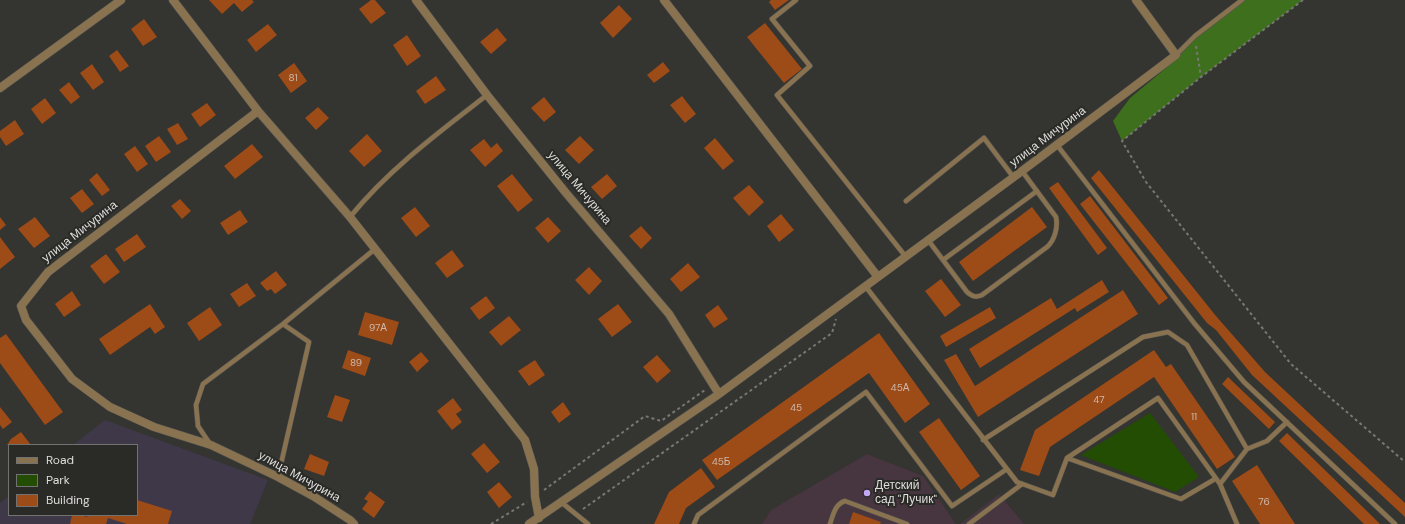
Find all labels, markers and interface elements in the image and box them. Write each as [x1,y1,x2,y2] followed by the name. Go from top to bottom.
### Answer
[289,72,297,84] house number: 81
[1007,104,1089,170] street label: улица Мичурина
[544,148,614,228] street label: улица Мичурина
[39,198,121,266] street label: улица Мичурина
[369,322,387,334] house number: 97А
[350,357,362,369] house number: 89
[891,382,909,394] house number: 45А
[1093,394,1105,406] house number: 47
[790,402,802,414] house number: 45
[1191,411,1197,423] house number: 11
[8,444,138,516] legend
[255,448,343,506] street label: улица Мичурина
[46,452,74,468] text: Road
[712,456,730,468] house number: 45Б
[46,472,70,488] text: Park
[875,479,937,507] place label: Детский сад "Лучик"
[862,488,872,498] marker: Детский сад "Лучик"
[46,492,90,508] text: Building
[1258,496,1270,508] house number: 76

